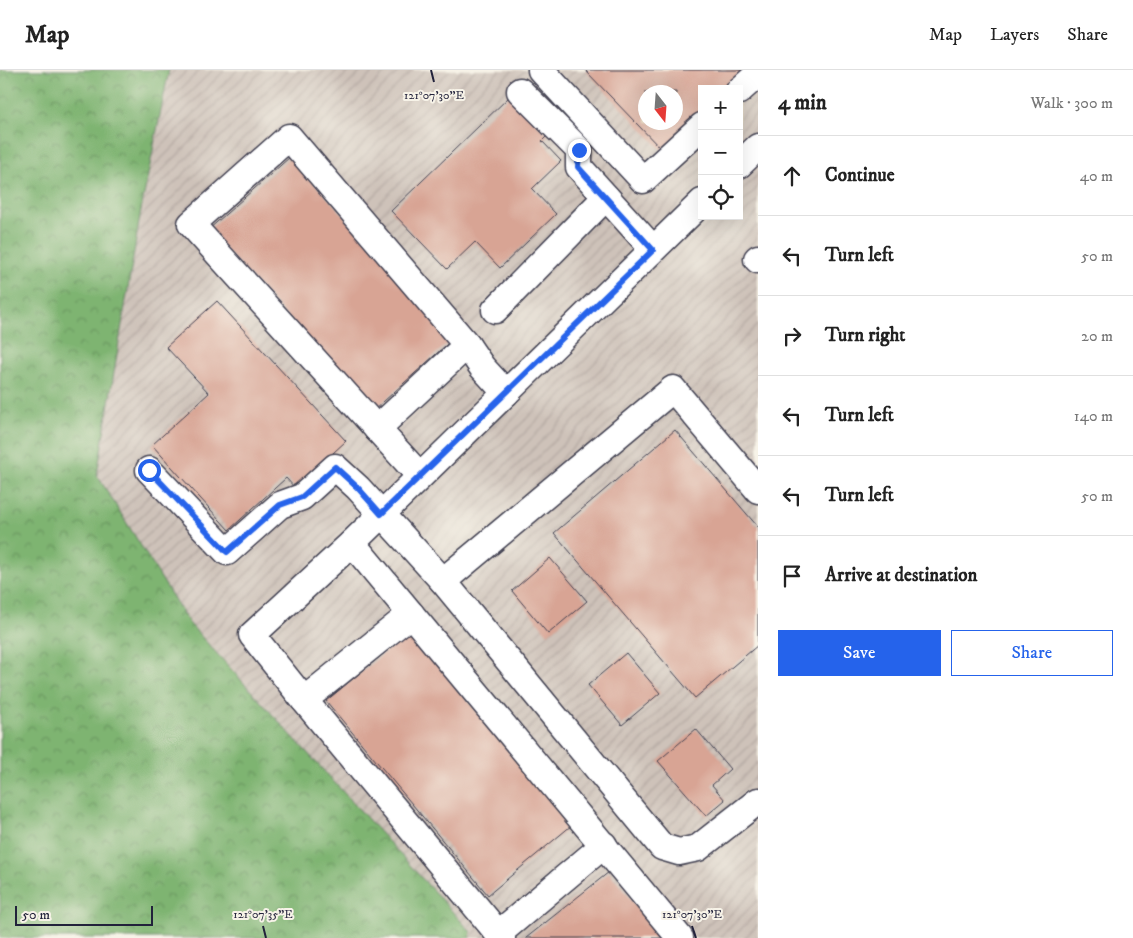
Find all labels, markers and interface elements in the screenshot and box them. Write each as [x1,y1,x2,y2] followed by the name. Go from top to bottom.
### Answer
[25,20,69,50] text: Map
[929,24,962,46] text: Map
[990,24,1039,46] text: Layers
[1067,24,1108,46] text: Share
[638,85,683,130] north arrow
[698,85,743,220] map controls
[698,85,743,130] button: +
[404,88,464,103] text: 121°07'30"E
[778,90,827,116] text: 4 min
[1030,93,1113,113] text: Walk · 300 m
[698,130,743,175] button: −
[568,139,591,162] route end
[778,162,806,190] icon: ahead
[825,164,895,187] text: Continue
[1080,166,1113,186] text: 40 m
[698,175,743,220] button: locate
[778,242,806,270] icon: left
[825,244,894,267] text: Turn left
[1081,246,1113,266] text: 50 m
[778,322,806,350] icon: right
[825,324,905,347] text: Turn right
[1081,326,1113,346] text: 20 m
[778,402,806,430] icon: left
[825,404,894,427] text: Turn left
[1074,406,1113,426] text: 140 m
[138,459,161,482] route start
[778,482,806,510] icon: left
[825,484,894,507] text: Turn left
[1081,486,1113,506] text: 50 m
[778,562,806,590] icon: arrive
[825,564,977,587] text: Arrive at destination
[778,630,941,676] button: Save
[951,630,1113,676] button: Share
[15,903,152,926] scale bar
[22,906,50,924] text: 50 m
[233,907,293,922] text: 121°07'35"E
[662,907,722,922] text: 121°07'30"E

